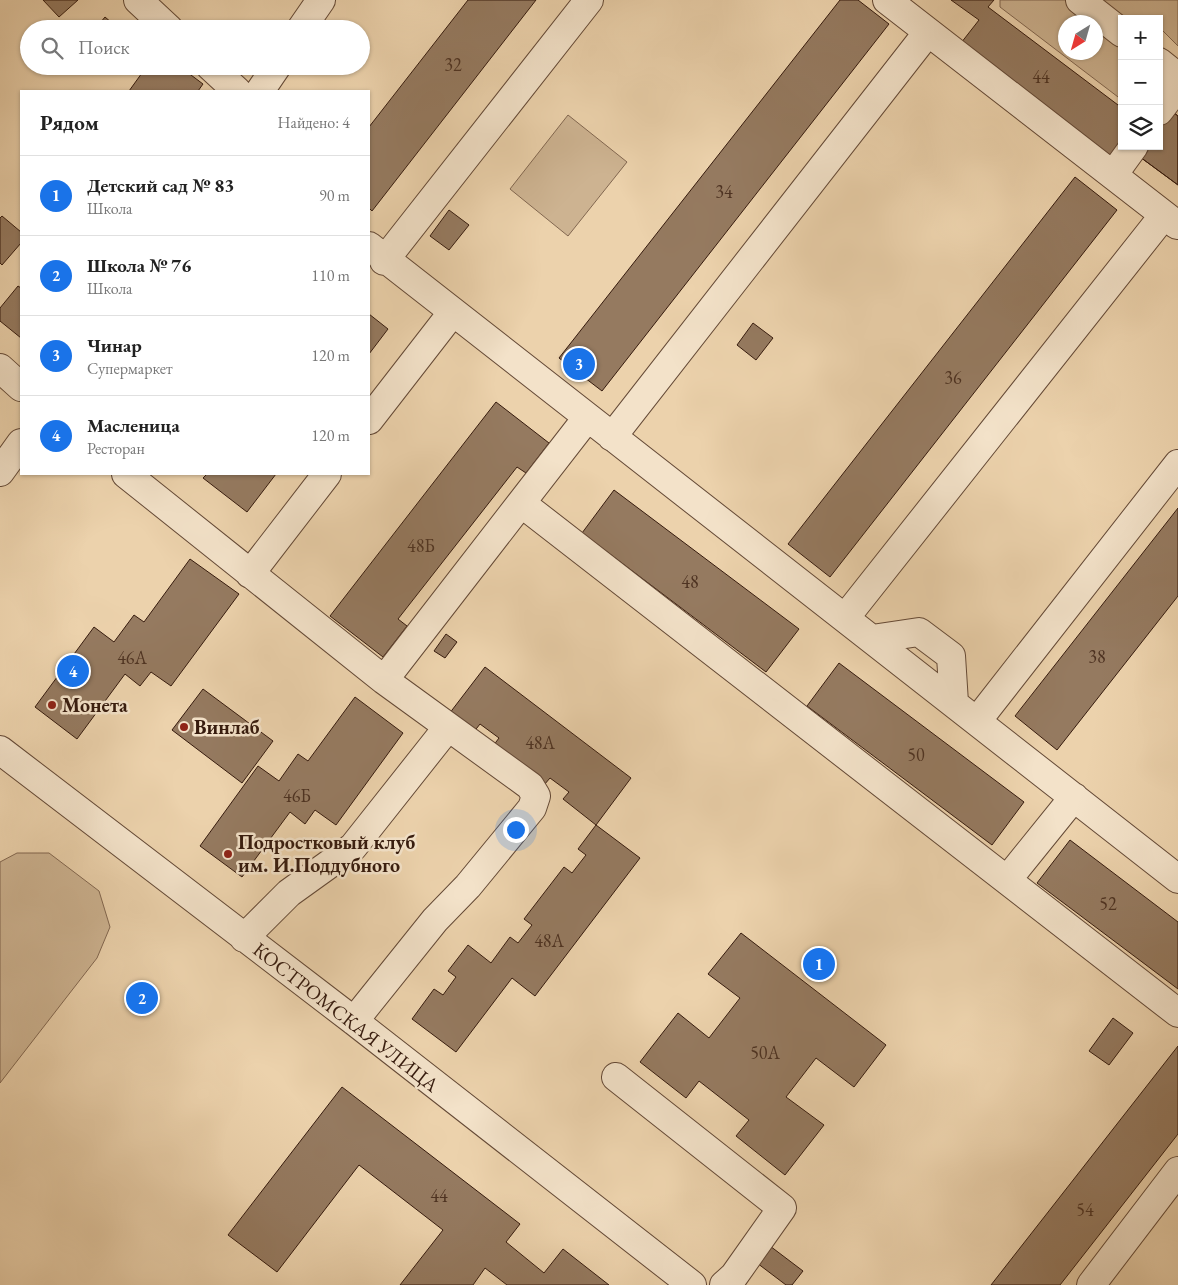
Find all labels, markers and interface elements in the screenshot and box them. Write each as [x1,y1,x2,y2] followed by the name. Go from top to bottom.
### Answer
[1058,15,1103,60] north arrow
[1118,15,1163,150] map controls
[1118,15,1163,60] button: +
[20,20,370,75] search box
[38,34,66,62] icon: search
[78,35,130,60] text: Поиск
[444,53,462,76] house number: 32
[1118,60,1163,105] button: −
[1032,65,1050,88] house number: 44
[1118,105,1163,150] button: layers
[40,109,99,136] text: Рядом
[278,112,350,133] text: Найдено: 4
[87,173,234,198] text: Детский сад № 83
[715,180,733,203] house number: 34
[52,185,60,206] text: 1
[319,185,350,206] text: 90 m
[87,198,132,219] text: Школа
[87,253,191,278] text: Школа № 76
[52,265,60,286] text: 2
[311,265,350,286] text: 110 m
[87,278,132,299] text: Школа
[87,333,142,358] text: Чинар
[52,345,60,366] text: 3
[311,345,350,366] text: 120 m
[563,345,595,383] pin: 3
[87,358,173,379] text: Супермаркет
[944,366,962,389] house number: 36
[87,413,180,438] text: Масленица
[52,425,60,446] text: 4
[311,425,350,446] text: 120 m
[87,438,145,459] text: Ресторан
[407,534,435,557] house number: 48Б
[681,570,699,593] house number: 48
[1088,645,1106,668] house number: 38
[117,646,147,669] house number: 46А
[57,652,89,690] pin: 4
[62,692,128,718] place label: Монета
[46,699,58,711] marker: Монета
[194,714,260,740] place label: Винлаб
[178,721,190,733] marker: Винлаб
[525,731,555,754] house number: 48А
[907,743,925,766] house number: 50
[283,784,311,807] house number: 46Б
[503,817,529,843] your location
[238,829,415,878] place label: Подростковый клуб им. И.Поддубного
[222,848,234,860] marker: Подростковый клуб им. И.Поддубного
[1099,892,1117,915] house number: 52
[534,929,564,952] house number: 48А
[248,936,444,1098] street label: КОСТРОМСКАЯ УЛИЦА
[803,945,835,983] pin: 1
[126,979,158,1017] pin: 2
[750,1041,780,1064] house number: 50А
[430,1184,448,1207] house number: 44
[1076,1198,1094,1221] house number: 54

